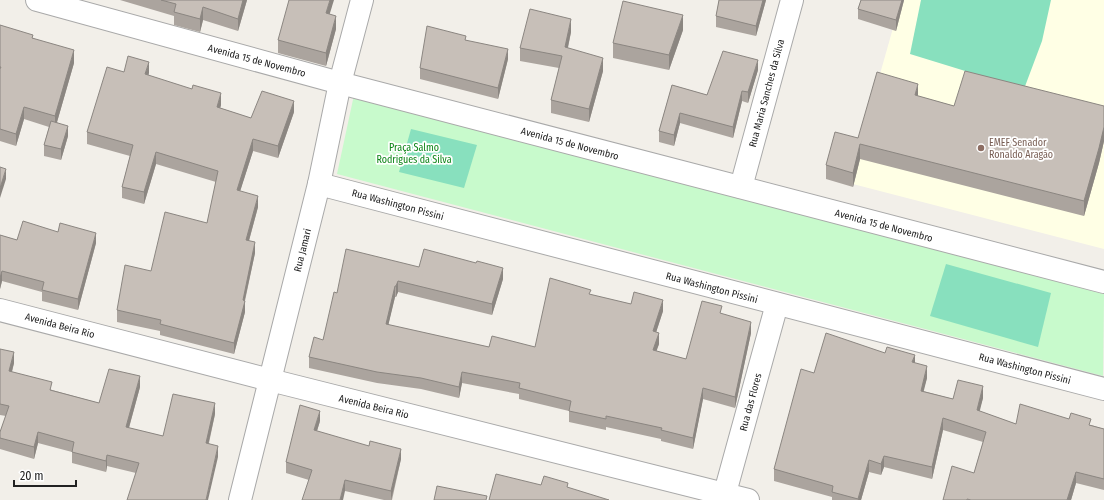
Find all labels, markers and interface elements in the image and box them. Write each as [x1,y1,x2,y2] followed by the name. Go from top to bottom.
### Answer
[747,38,787,149] street label: Rua Maria Sanches da Silva
[207,42,307,80] street label: Avenida 15 de Novembro
[520,125,620,163] street label: Avenida 15 de Novembro
[989,137,1053,161] place label: EMEF Senador Ronaldo Aragão
[376,142,452,166] park label: Praça Salmo Rodrigues da Silva
[976,143,986,153] marker: EMEF Senador Ronaldo Aragão
[351,187,445,223] street label: Rua Washington Pissini
[834,207,934,245] street label: Avenida 15 de Novembro
[292,227,314,273] street label: Rua Jamari
[665,270,759,306] street label: Rua Washington Pissini
[24,311,96,341] street label: Avenida Beira Rio
[978,351,1072,387] street label: Rua Washington Pissini
[737,372,764,432] street label: Rua das Flores
[338,392,410,421] street label: Avenida Beira Rio
[14,462,76,488] scale bar
[20,469,44,483] text: 20 m

